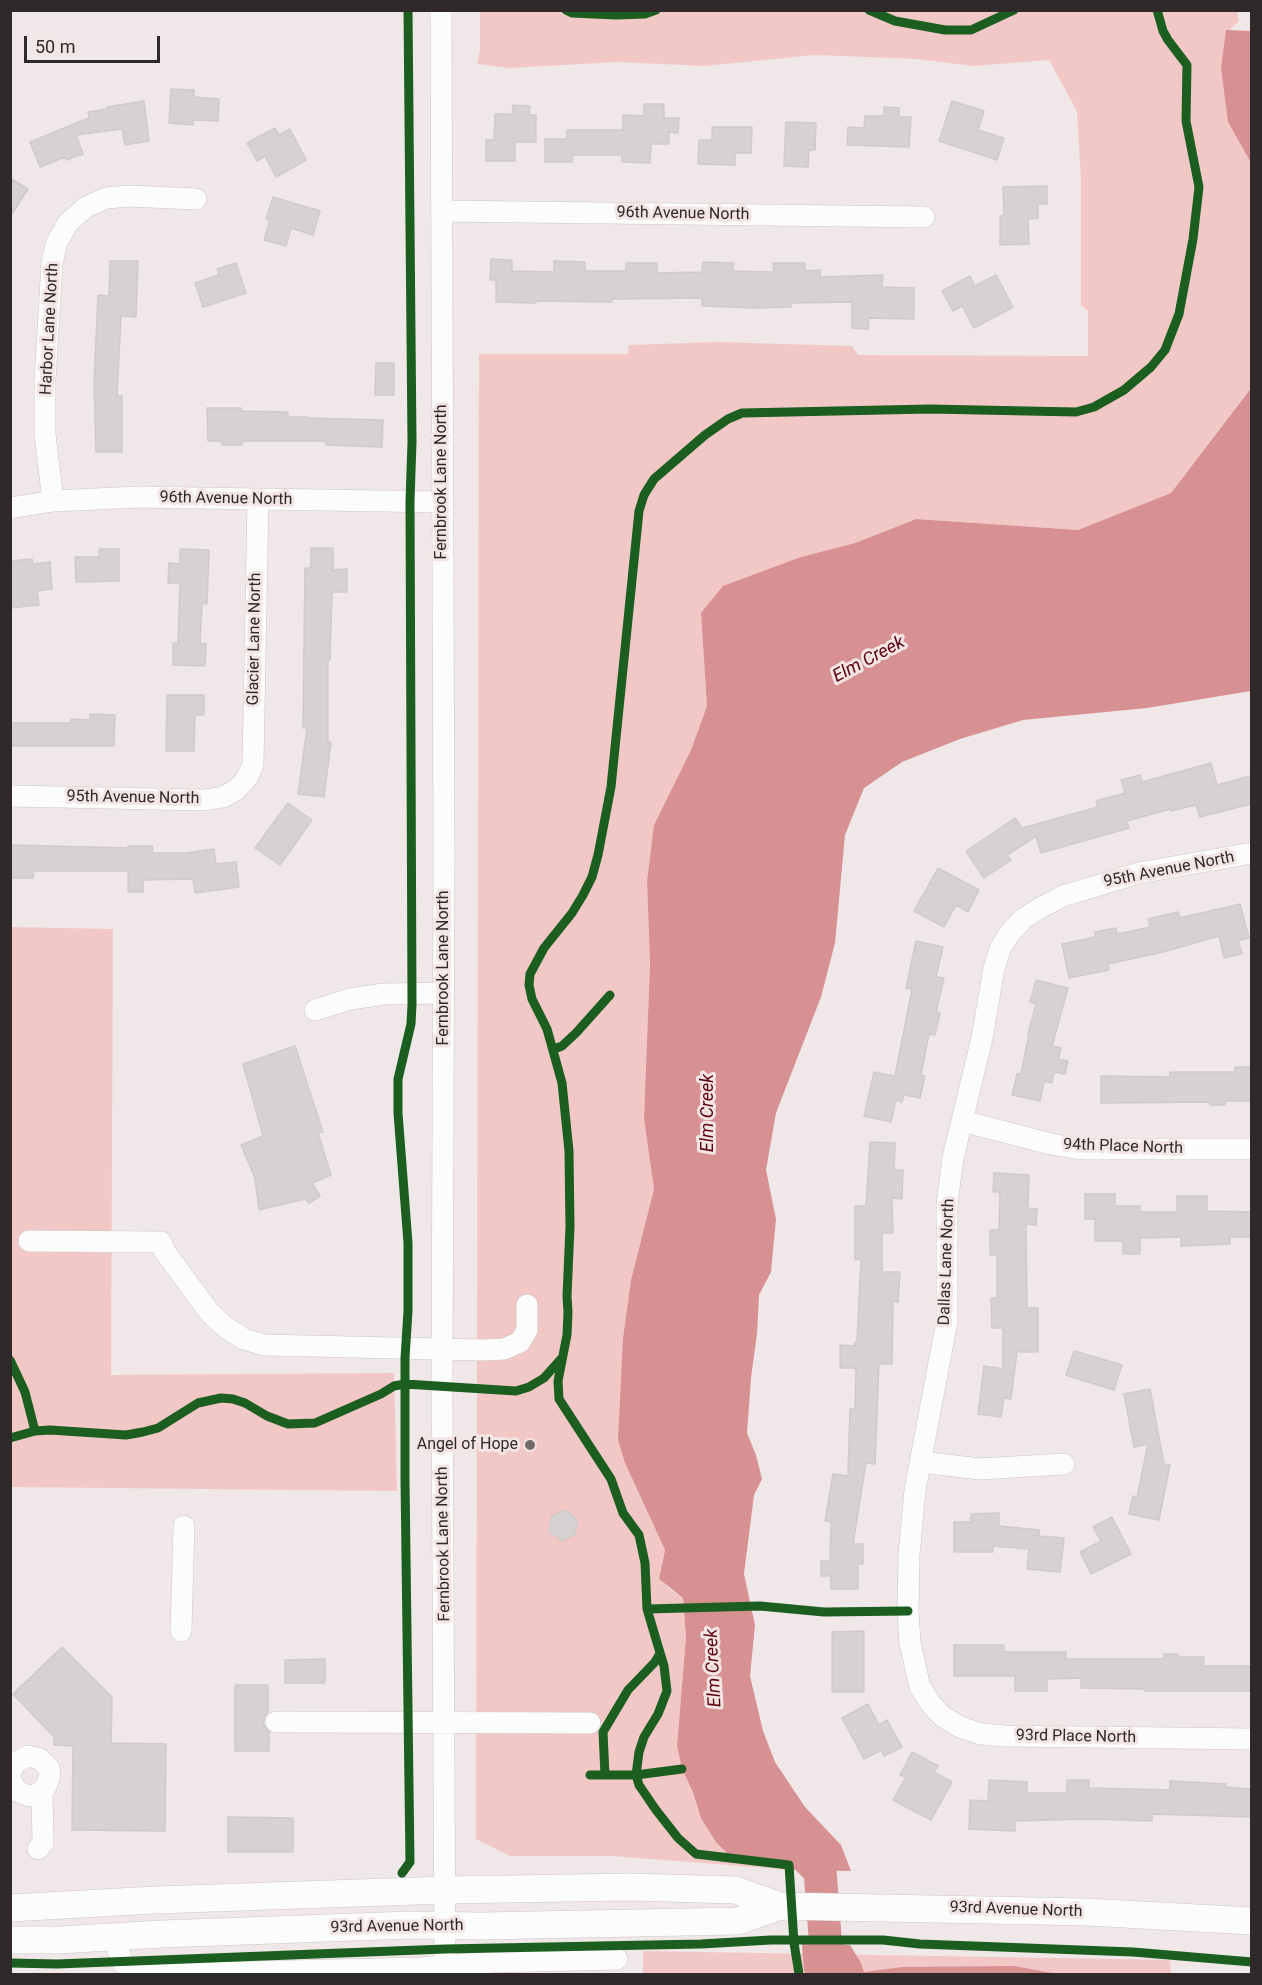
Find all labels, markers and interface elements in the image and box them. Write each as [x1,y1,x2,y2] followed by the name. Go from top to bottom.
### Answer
[27,24,164,62] scale bar
[35,36,75,57] text: 50 m
[616,203,750,225] street label: 96th Avenue North
[37,263,63,395] street label: Harbor Lane North
[432,404,452,560] street label: Fernbrook Lane North
[159,488,293,510] street label: 96th Avenue North
[244,573,266,705] street label: Glacier Lane North
[829,632,909,688] water label: Elm Creek
[66,787,200,809] street label: 95th Avenue North
[1102,848,1236,892] street label: 95th Avenue North
[434,890,454,1046] street label: Fernbrook Lane North
[697,1074,719,1152] water label: Elm Creek
[1063,1135,1183,1159] street label: 94th Place North
[935,1198,959,1326] street label: Dallas Lane North
[417,1435,518,1455] place label: Angel of Hope
[523,1438,537,1452] marker: Angel of Hope
[433,1466,455,1622] street label: Fernbrook Lane North
[701,1628,727,1708] water label: Elm Creek
[1016,1726,1136,1748] street label: 93rd Place North
[949,1898,1083,1922] street label: 93rd Avenue North
[330,1916,464,1938] street label: 93rd Avenue North

